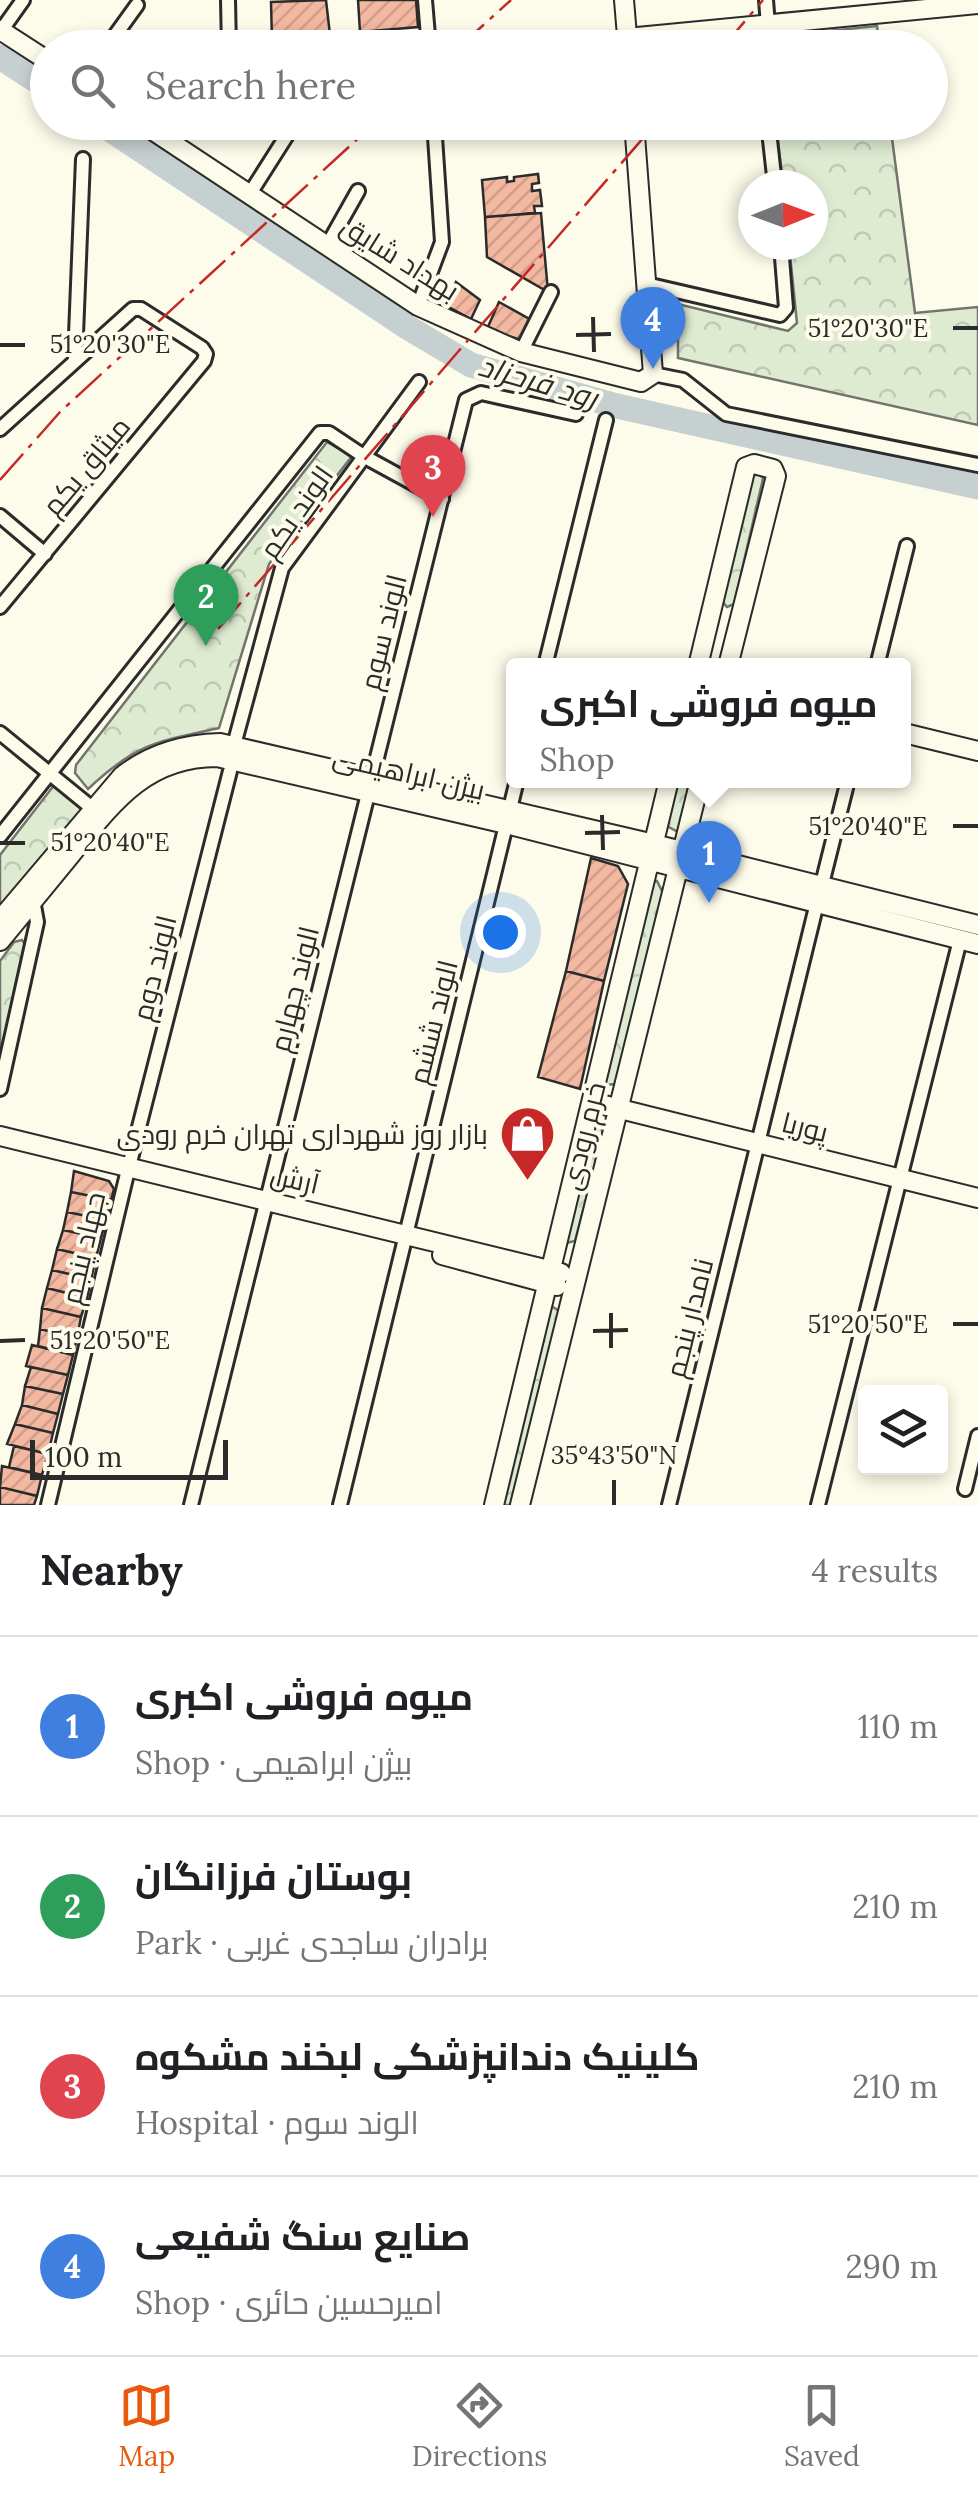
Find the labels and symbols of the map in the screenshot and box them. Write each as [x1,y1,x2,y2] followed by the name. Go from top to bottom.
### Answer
[738,170,828,260] north arrow
[334,207,466,309] street label: بهداد شایق
[620,286,686,369] pin: 4
[808,312,928,344] text: 51°20'30"E
[50,328,170,360] text: 51°20'30"E
[474,346,604,417] water label: رود فرحزاد
[34,409,139,524] street label: میثاق یکم
[400,434,466,517] pin: 3
[251,458,343,567] street label: الوند یکم
[174,564,238,646] pin: 2
[351,570,417,694] street label: الوند سوم
[329,738,489,808] street label: بیژن ابراهیمی
[808,810,928,842] text: 51°20'40"E
[676,820,742,903] pin: 1
[50,826,170,858] text: 51°20'40"E
[475,907,526,958] your location
[124,911,186,1025] street label: الوند دوم
[261,922,329,1056] street label: الوند چهارم
[400,956,468,1088] street label: الوند ششم
[552,1078,616,1194] street label: خرم رودی
[497,1104,557,1183] shop icon: بازار روز شهرداری تهران خرم رودی
[778,1104,833,1151] street label: پوریا
[116,1116,488,1154] place label: بازار روز شهرداری تهران خرم رودی
[267,1156,323,1202] street label: آرش
[53,1188,115,1308] street label: جهاد پنجم
[657,1254,723,1382] street label: نامدار پنجم
[808,1308,928,1340] text: 51°20'50"E
[50,1324,170,1356] text: 51°20'50"E
[30,1435,228,1480] scale bar
[551,1439,677,1471] text: 35°43'50"N

